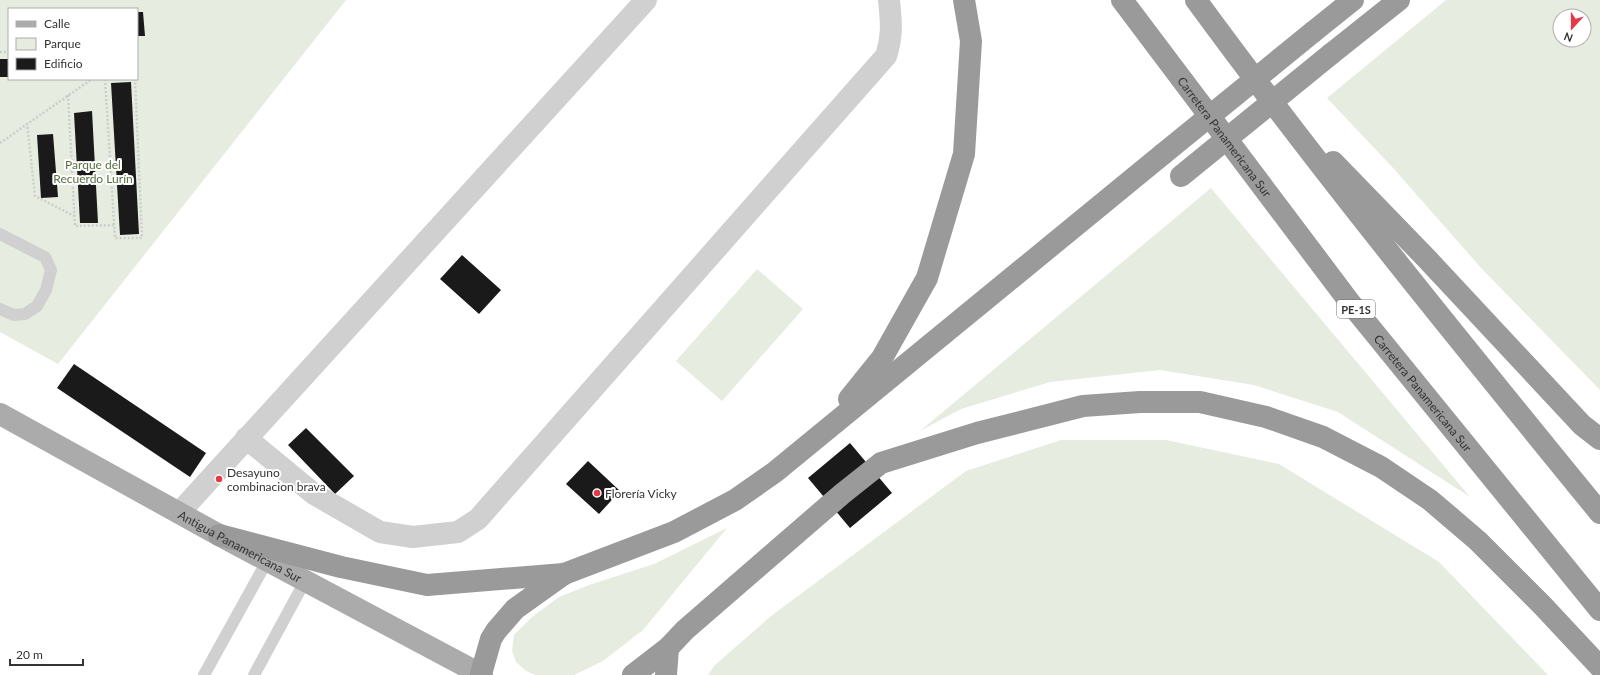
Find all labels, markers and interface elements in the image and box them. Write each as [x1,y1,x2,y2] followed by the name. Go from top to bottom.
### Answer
[8,8,138,80] legend
[1552,8,1592,48] north arrow
[44,16,70,31] text: Calle
[1562,30,1575,45] text: N
[44,36,81,51] text: Parque
[44,56,83,71] text: Edificio
[1175,73,1275,200] street label: Carretera Panamericana Sur
[53,157,133,186] park label: Parque del Recuerdo Lurín
[1337,300,1375,318] road number: PE-1S
[1371,331,1476,455] street label: Carretera Panamericana Sur
[227,465,326,494] place label: Desayuno combinacion brava
[214,474,224,484] marker: Desayuno combinacion brava
[605,486,677,501] place label: Florería Vicky
[592,488,602,498] marker: Florería Vicky
[176,507,305,586] street label: Antigua Panamericana Sur
[10,641,83,667] scale bar
[16,647,43,662] text: 20 m

